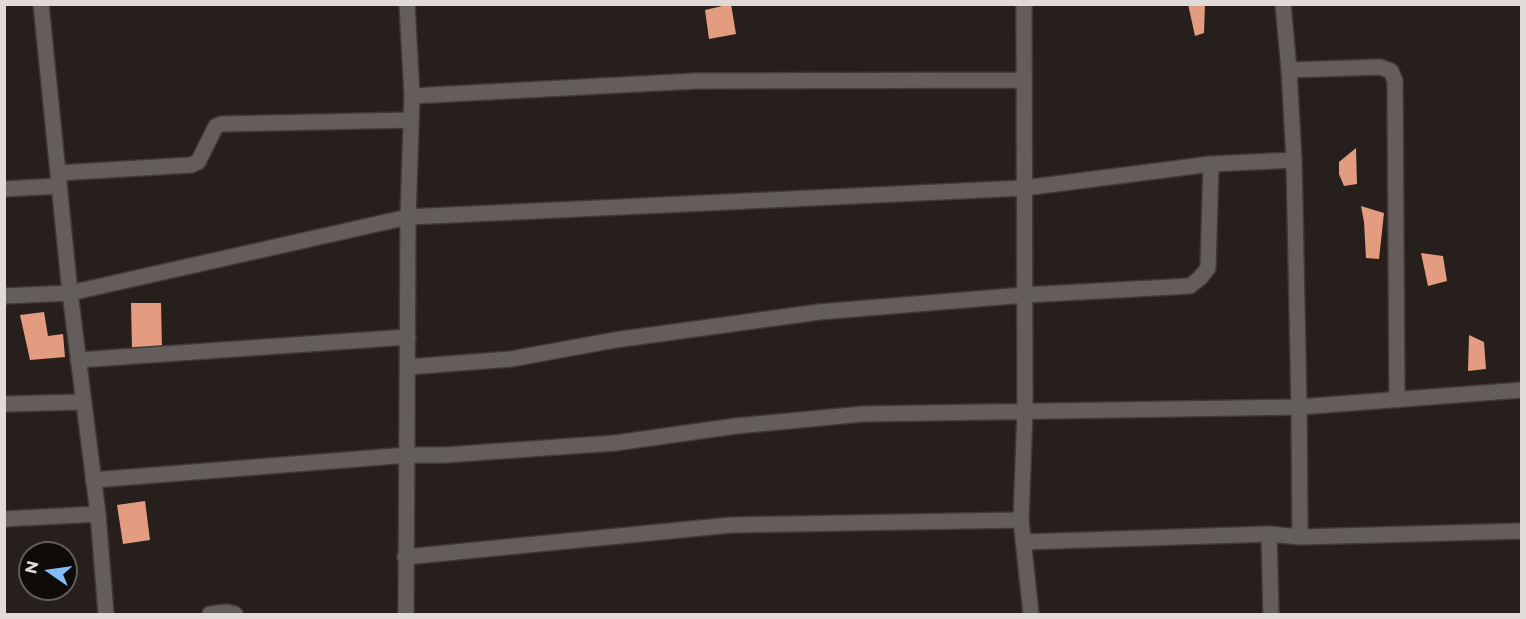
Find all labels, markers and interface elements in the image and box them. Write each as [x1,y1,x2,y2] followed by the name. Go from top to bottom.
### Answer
[18,541,78,601] north arrow
[21,559,43,576] text: N

